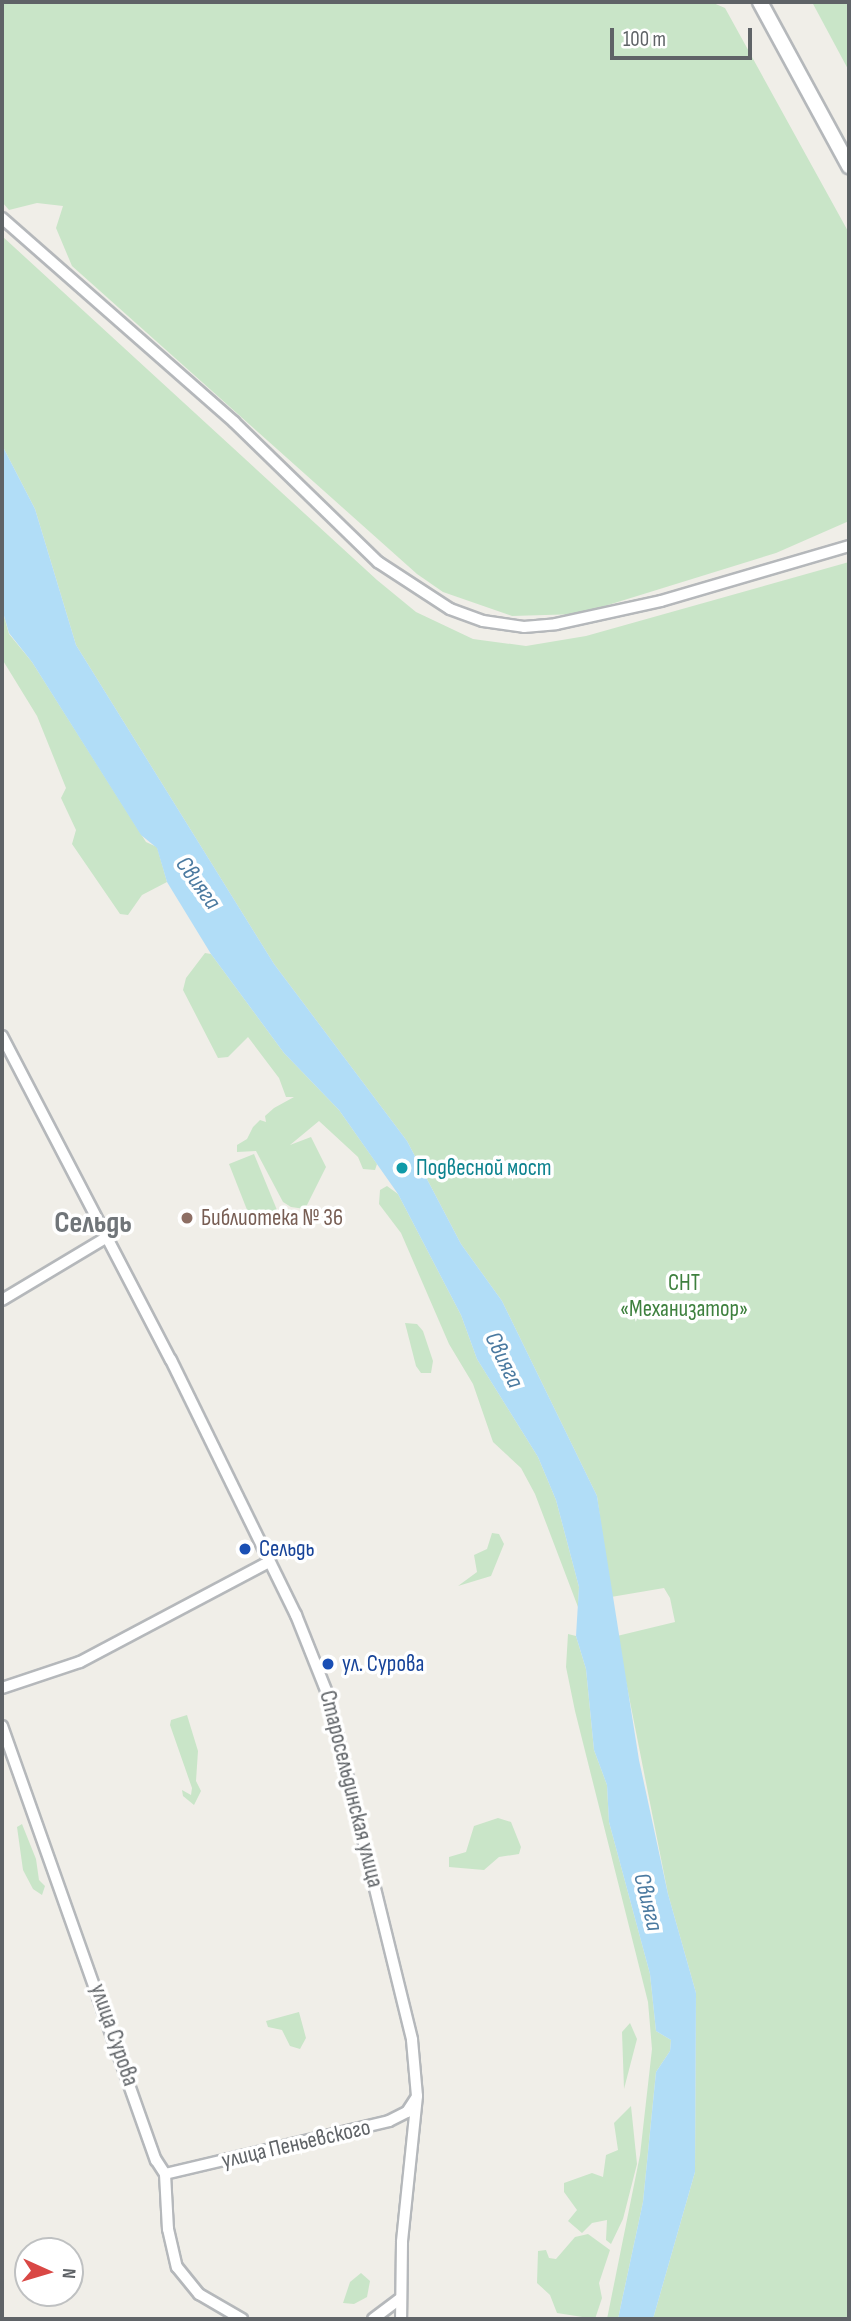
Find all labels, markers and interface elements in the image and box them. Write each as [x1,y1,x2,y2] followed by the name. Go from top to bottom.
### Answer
[613,14,755,58] scale bar
[623,27,666,52] text: 100 m
[169,851,227,915] water label: Свияга
[416,1154,552,1182] place label: Подвесной мост
[394,1160,410,1176] marker: Подвесной мост
[201,1204,343,1232] place label: Библиотека № 36
[54,1205,132,1241] district label: Сельдь
[179,1210,195,1226] marker: Библиотека № 36
[620,1269,748,1323] park label: СНТ «Механизатор»
[478,1327,530,1393] water label: Свияга
[259,1535,315,1563] place label: Сельдь
[237,1541,253,1557] marker: Сельдь
[342,1650,424,1678] place label: ул. Сурова
[320,1656,336,1672] marker: ул. Сурова
[313,1688,389,1890] street label: Старосельдинская улица
[627,1870,669,1934] water label: Свияга
[84,1980,144,2090] street label: улица Сурова
[219,2113,373,2175] street label: улица Пеньевского
[14,2237,84,2307] north arrow
[57,2267,80,2279] text: N

